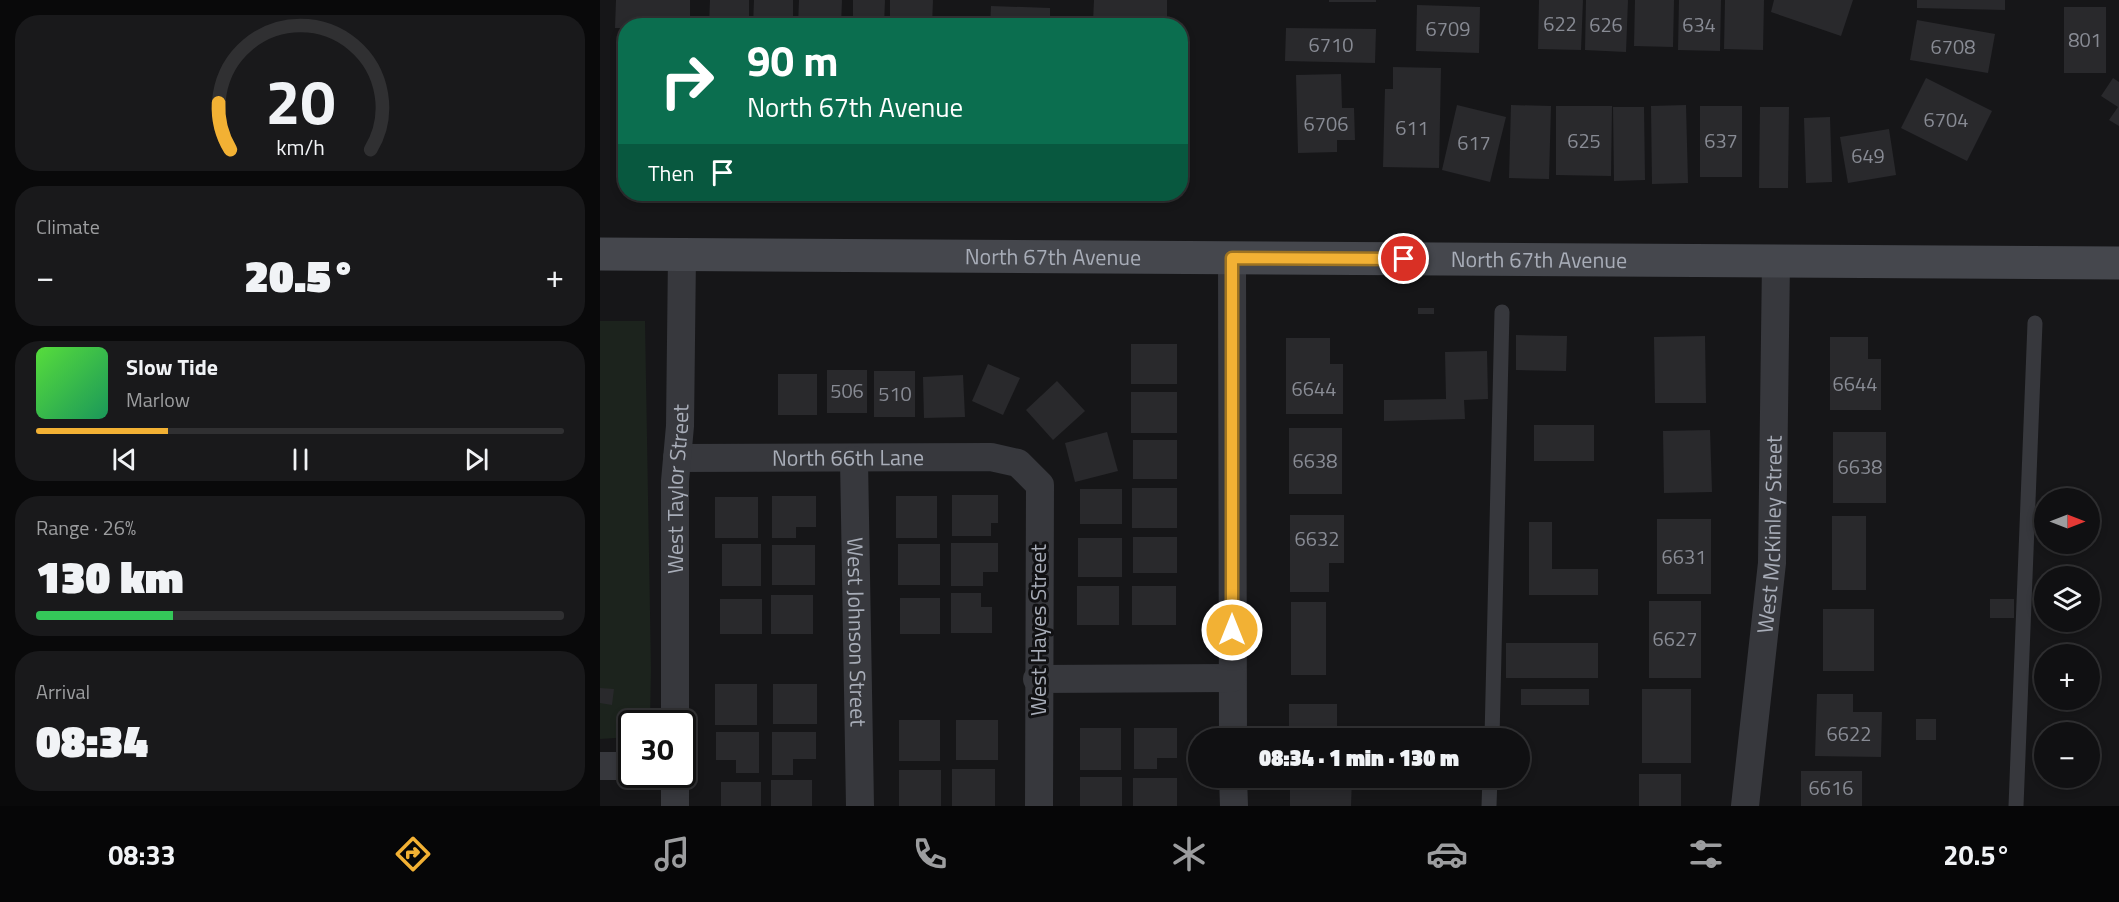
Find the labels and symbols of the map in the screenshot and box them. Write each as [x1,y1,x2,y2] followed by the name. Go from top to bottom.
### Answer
[1543,8,1577,39] house number: 622
[1589,9,1623,40] house number: 626
[1682,9,1716,40] house number: 634
[1426,13,1470,44] house number: 6709
[2068,24,2102,55] house number: 801
[1309,29,1353,60] house number: 6710
[1931,31,1975,62] house number: 6708
[1924,104,1968,135] house number: 6704
[1304,108,1348,139] house number: 6706
[1395,112,1429,143] house number: 611
[1567,125,1601,156] house number: 625
[1704,125,1738,156] house number: 637
[1457,127,1491,158] house number: 617
[1851,140,1885,171] house number: 649
[1378,233,1429,284] pin
[965,239,1141,274] street label: North 67th Avenue
[1451,242,1627,277] street label: North 67th Avenue
[1833,368,1877,399] house number: 6644
[1292,373,1336,404] house number: 6644
[830,375,864,406] house number: 506
[878,378,912,409] house number: 510
[658,404,697,574] street label: West Taylor Street
[1747,435,1791,635] street label: West McKinley Street
[772,440,924,475] street label: North 66th Lane
[1293,445,1337,476] house number: 6638
[1838,451,1882,482] house number: 6638
[2034,488,2100,554] north arrow
[1295,523,1339,554] house number: 6632
[838,537,876,727] street label: West Johnson Street
[1662,541,1706,572] house number: 6631
[1021,544,1055,716] street label: West Hayes Street
[1200,598,1264,662] position arrow
[1653,623,1697,654] house number: 6627
[618,710,696,788] speed limit sign: 30
[1827,718,1871,749] house number: 6622
[1809,772,1853,803] house number: 6616

